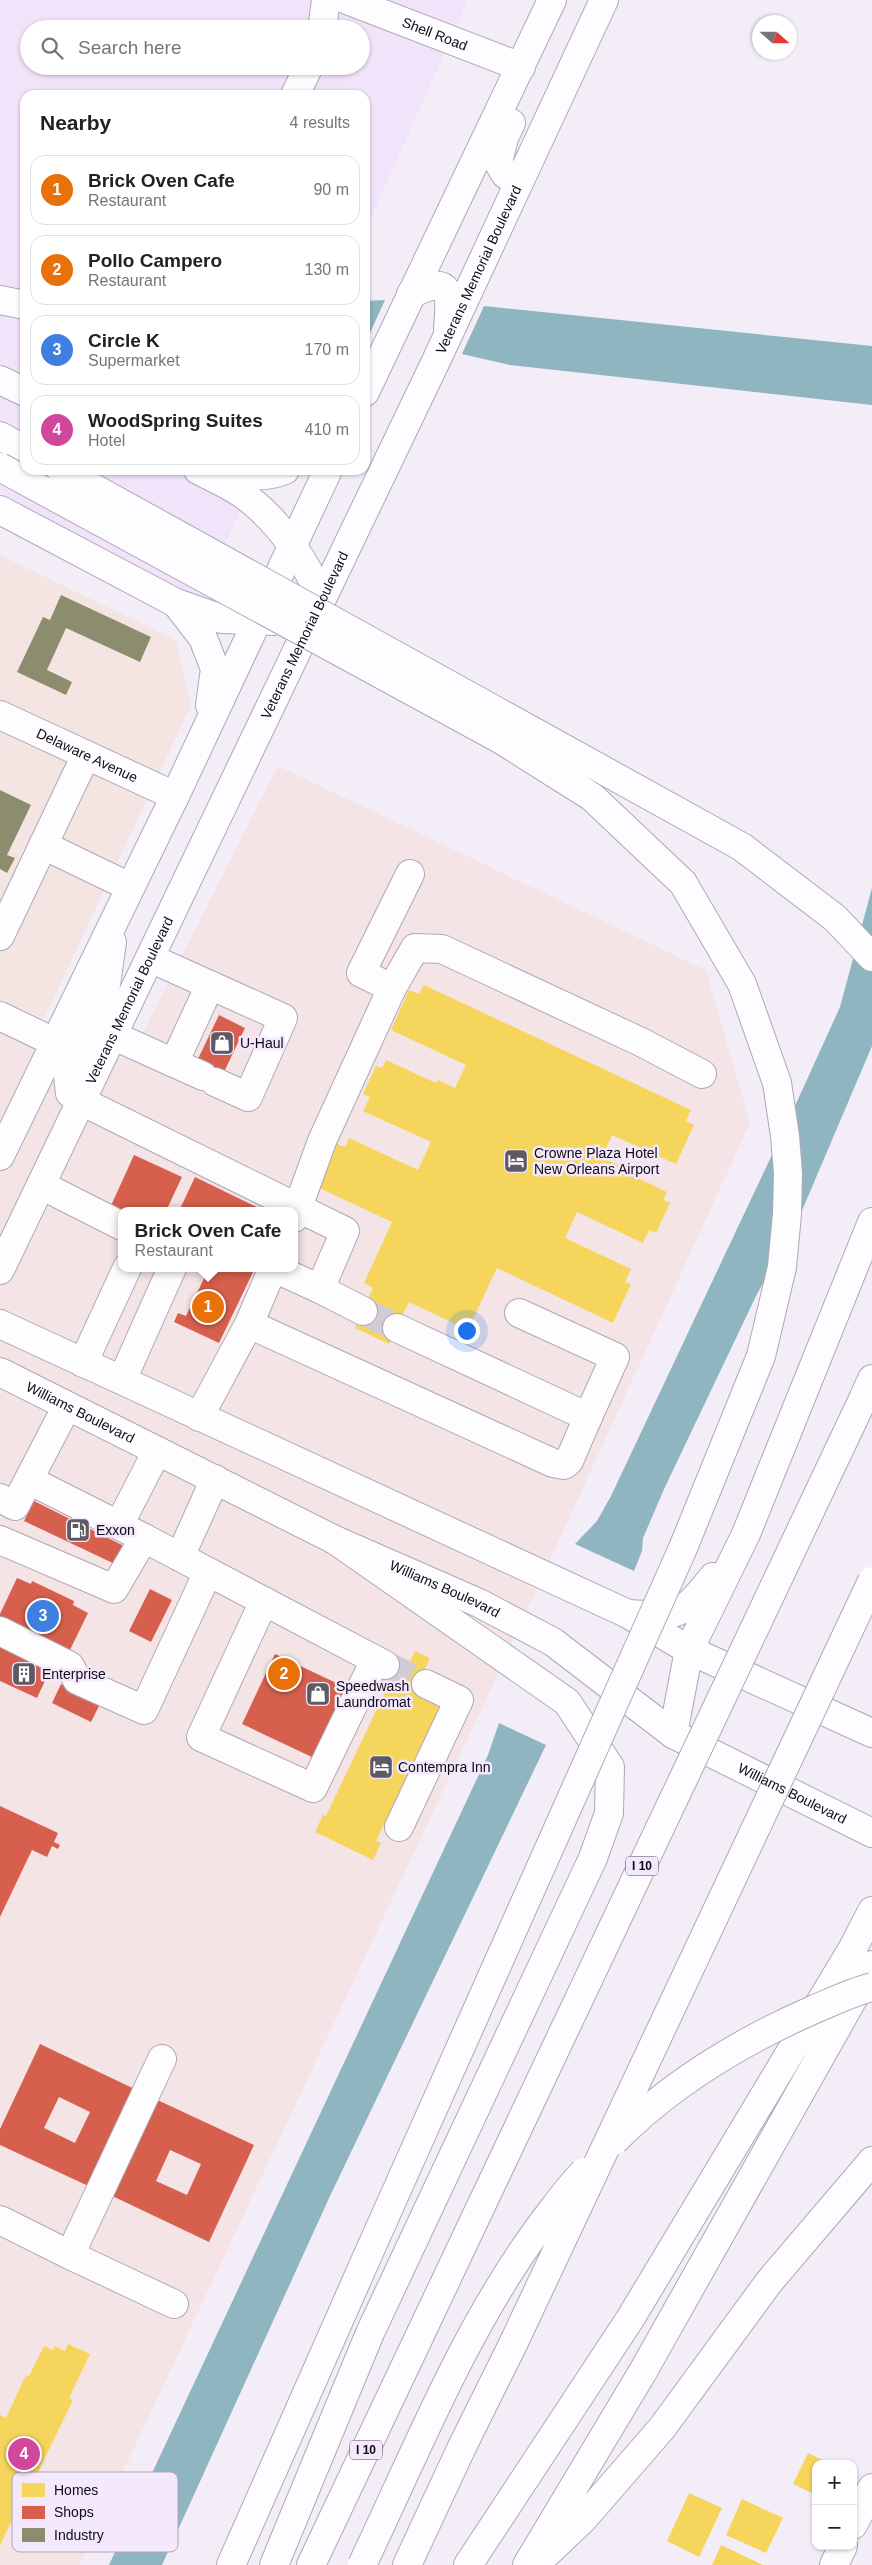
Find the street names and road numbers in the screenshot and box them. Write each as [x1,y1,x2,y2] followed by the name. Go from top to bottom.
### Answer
[400,14,470,54] street label: Shell Road
[433,183,525,356] street label: Veterans Memorial Boulevard
[257,549,351,722] street label: Veterans Memorial Boulevard
[34,725,140,786] street label: Delaware Avenue
[82,914,176,1087] street label: Veterans Memorial Boulevard
[24,1378,137,1446] street label: Williams Boulevard
[387,1557,503,1621] street label: Williams Boulevard
[735,1760,849,1827] street label: Williams Boulevard
[626,1856,658,1875] road number: I 10
[350,2440,382,2460] road number: I 10

